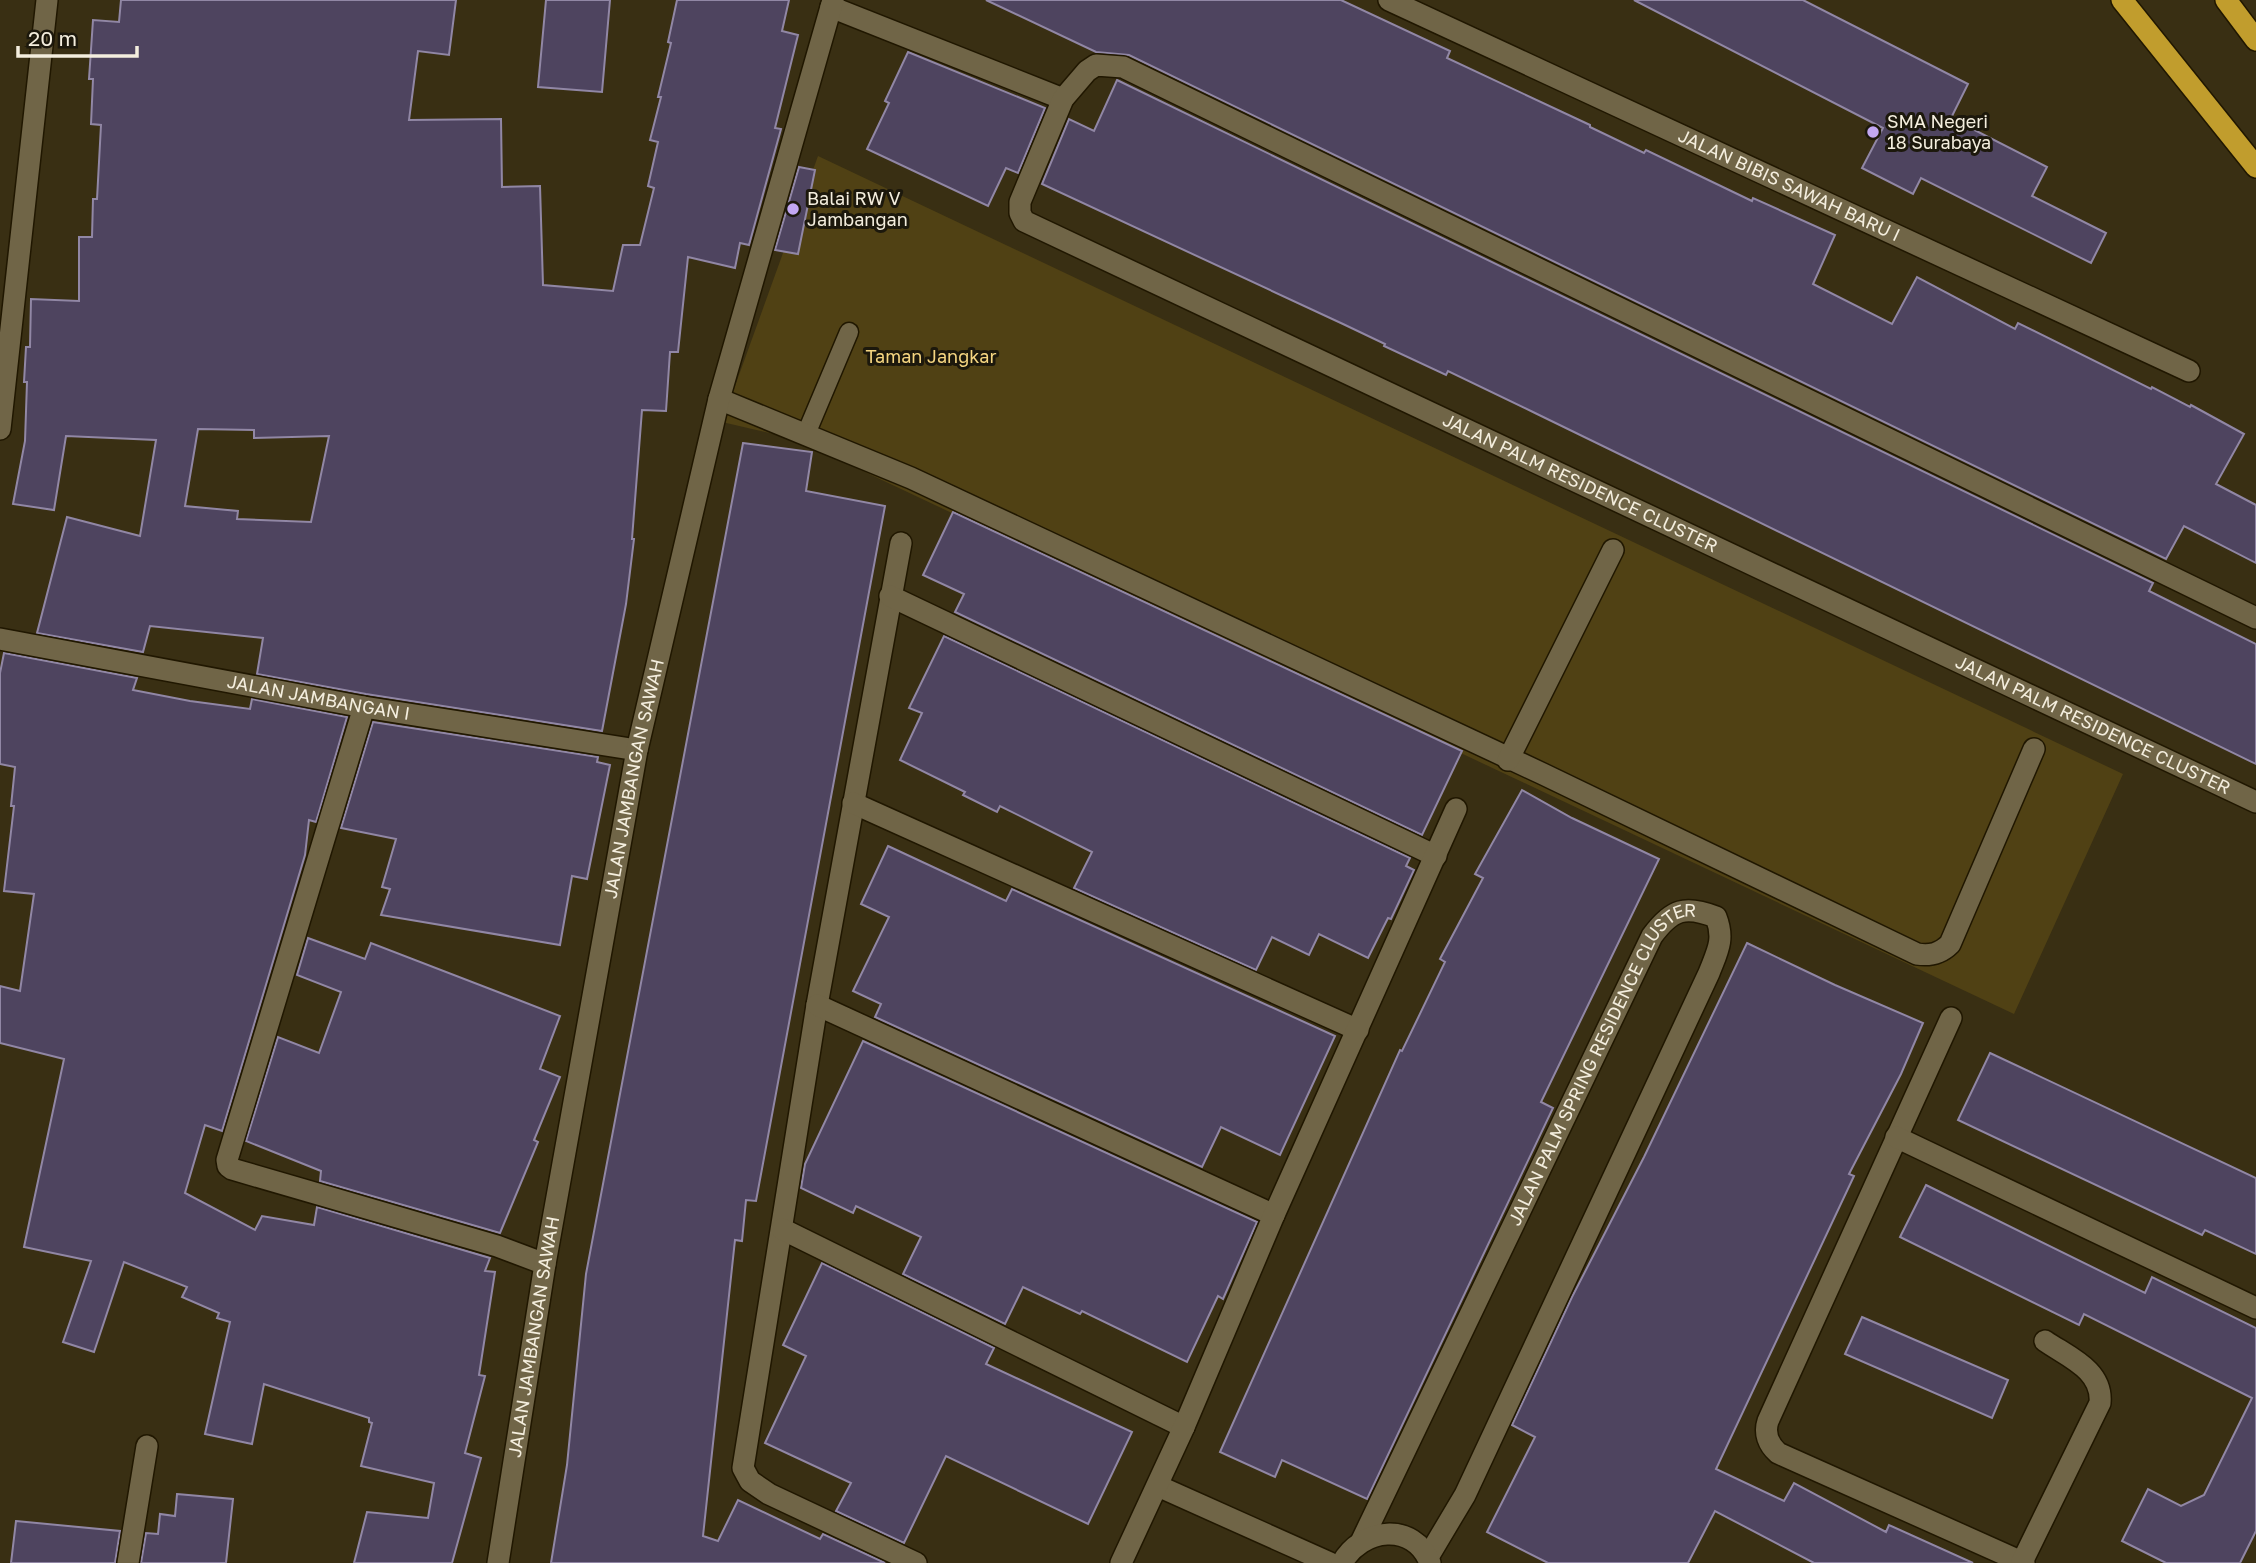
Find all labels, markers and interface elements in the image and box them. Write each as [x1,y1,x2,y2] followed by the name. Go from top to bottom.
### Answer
[18,14,136,58] scale bar
[28,25,77,51] text: 20 m
[1887,110,1991,153] place label: SMA Negeri 18 Surabaya
[1675,124,1904,246] street label: JALAN BIBIS SAWAH BARU I
[1865,124,1881,140] marker: SMA Negeri 18 Surabaya
[807,187,908,230] place label: Balai RW V Jambangan
[785,201,801,217] marker: Balai RW V Jambangan
[866,345,996,367] park label: Taman Jangkar
[1439,408,1722,557] street label: JALAN PALM RESIDENCE CLUSTER
[1952,650,2234,798] street label: JALAN PALM RESIDENCE CLUSTER
[599,657,668,900] street label: JALAN JAMBANGAN SAWAH
[226,670,412,724] street label: JALAN JAMBANGAN I
[1503,898,1696,1229] street label: JALAN PALM SPRING RESIDENCE CLUSTER
[503,1214,563,1459] street label: JALAN JAMBANGAN SAWAH

